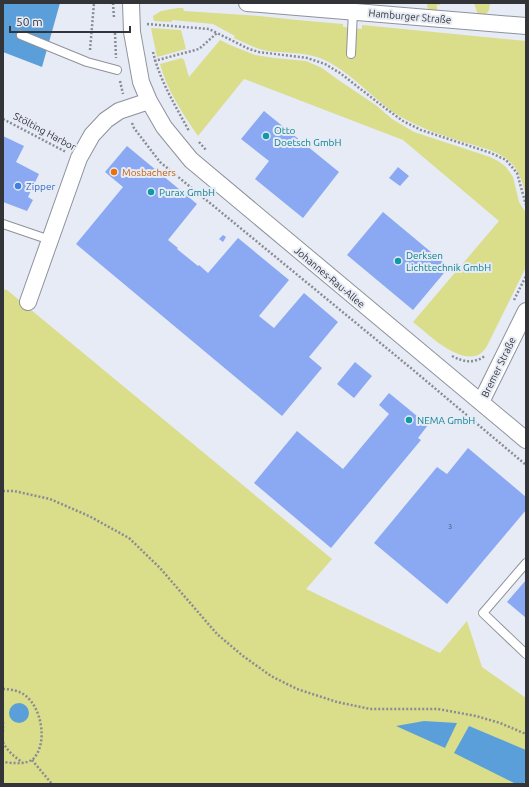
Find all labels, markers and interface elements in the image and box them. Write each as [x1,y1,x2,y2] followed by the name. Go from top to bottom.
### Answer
[368,7,452,26] street label: Hamburger Straße
[10,8,130,34] scale bar
[16,15,43,28] text: 50 m
[12,110,78,153] street label: Stölting Harbor
[274,125,341,148] place label: Otto Doetsch GmbH
[261,131,271,141] marker: Otto Doetsch GmbH
[109,167,119,177] marker: Mosbachers
[122,167,176,178] place label: Mosbachers
[13,181,23,191] marker: Zipper
[26,181,55,192] place label: Zipper
[146,187,156,197] marker: Purax GmbH
[159,187,215,198] place label: Purax GmbH
[292,245,367,310] street label: Johannes-Rau-Allee
[406,250,491,273] place label: Derksen Lichttechnik GmbH
[393,256,403,266] marker: Derksen Lichttechnik GmbH
[479,335,518,399] street label: Bremer Straße
[404,415,414,425] marker: NEMA GmbH
[417,415,475,426] place label: NEMA GmbH
[448,522,452,531] house number: 3

